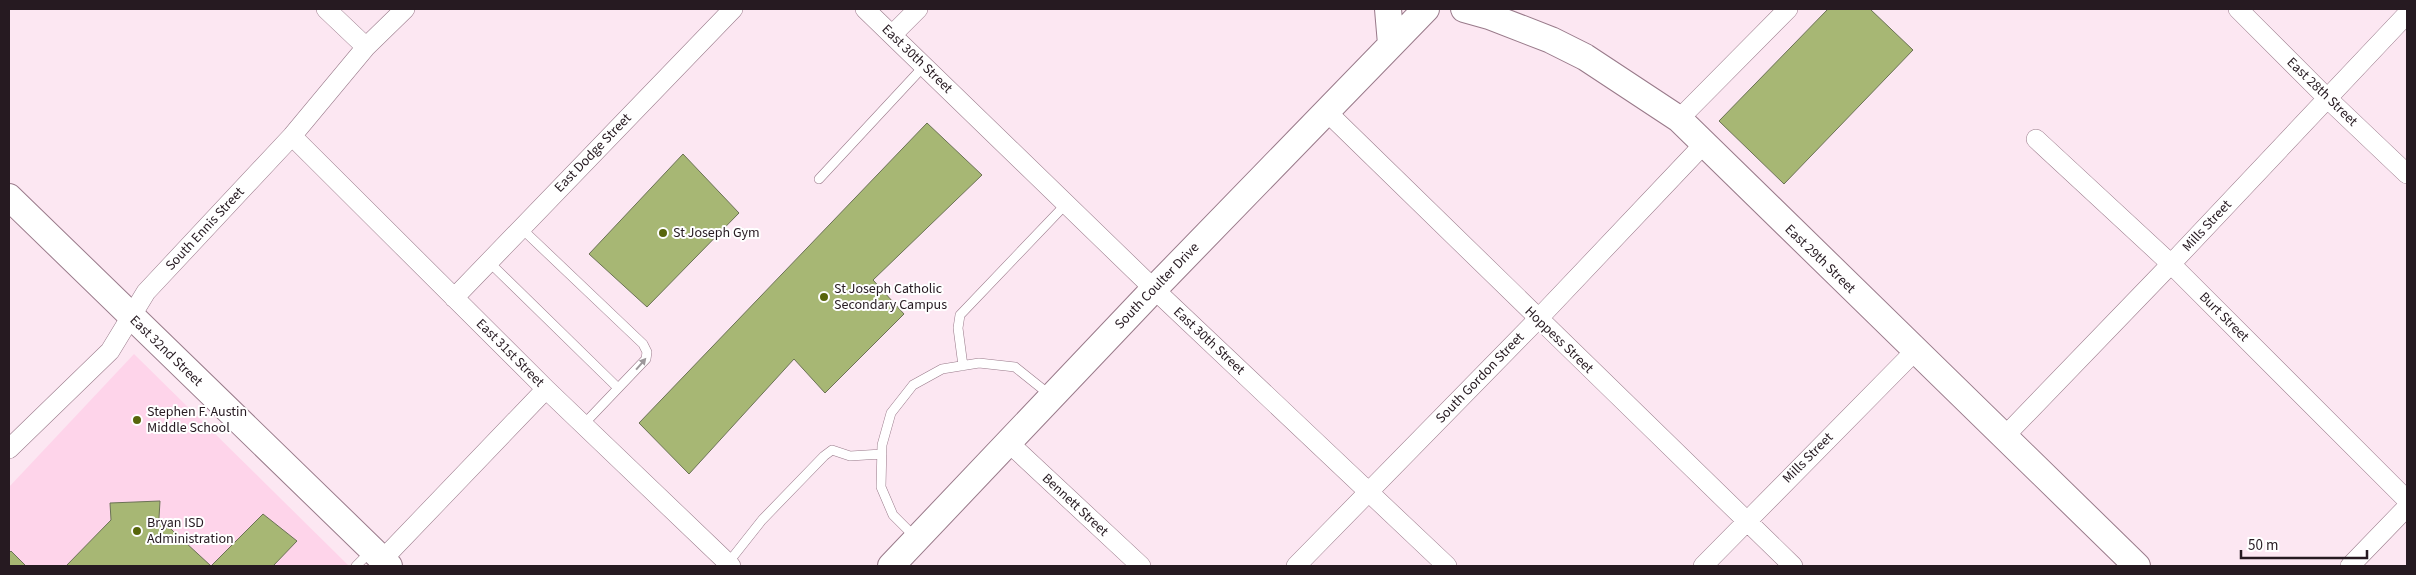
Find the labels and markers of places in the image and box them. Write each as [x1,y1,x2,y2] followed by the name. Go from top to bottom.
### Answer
[673,223,760,243] place label: St Joseph Gym
[657,227,669,239] marker: St Joseph Gym
[834,279,947,315] place label: St Joseph Catholic Secondary Campus
[818,291,830,303] marker: St Joseph Catholic Secondary Campus
[147,402,247,438] place label: Stephen F. Austin Middle School
[131,414,143,426] marker: Stephen F. Austin Middle School
[147,513,234,549] place label: Bryan ISD Administration
[131,525,143,537] marker: Bryan ISD Administration

